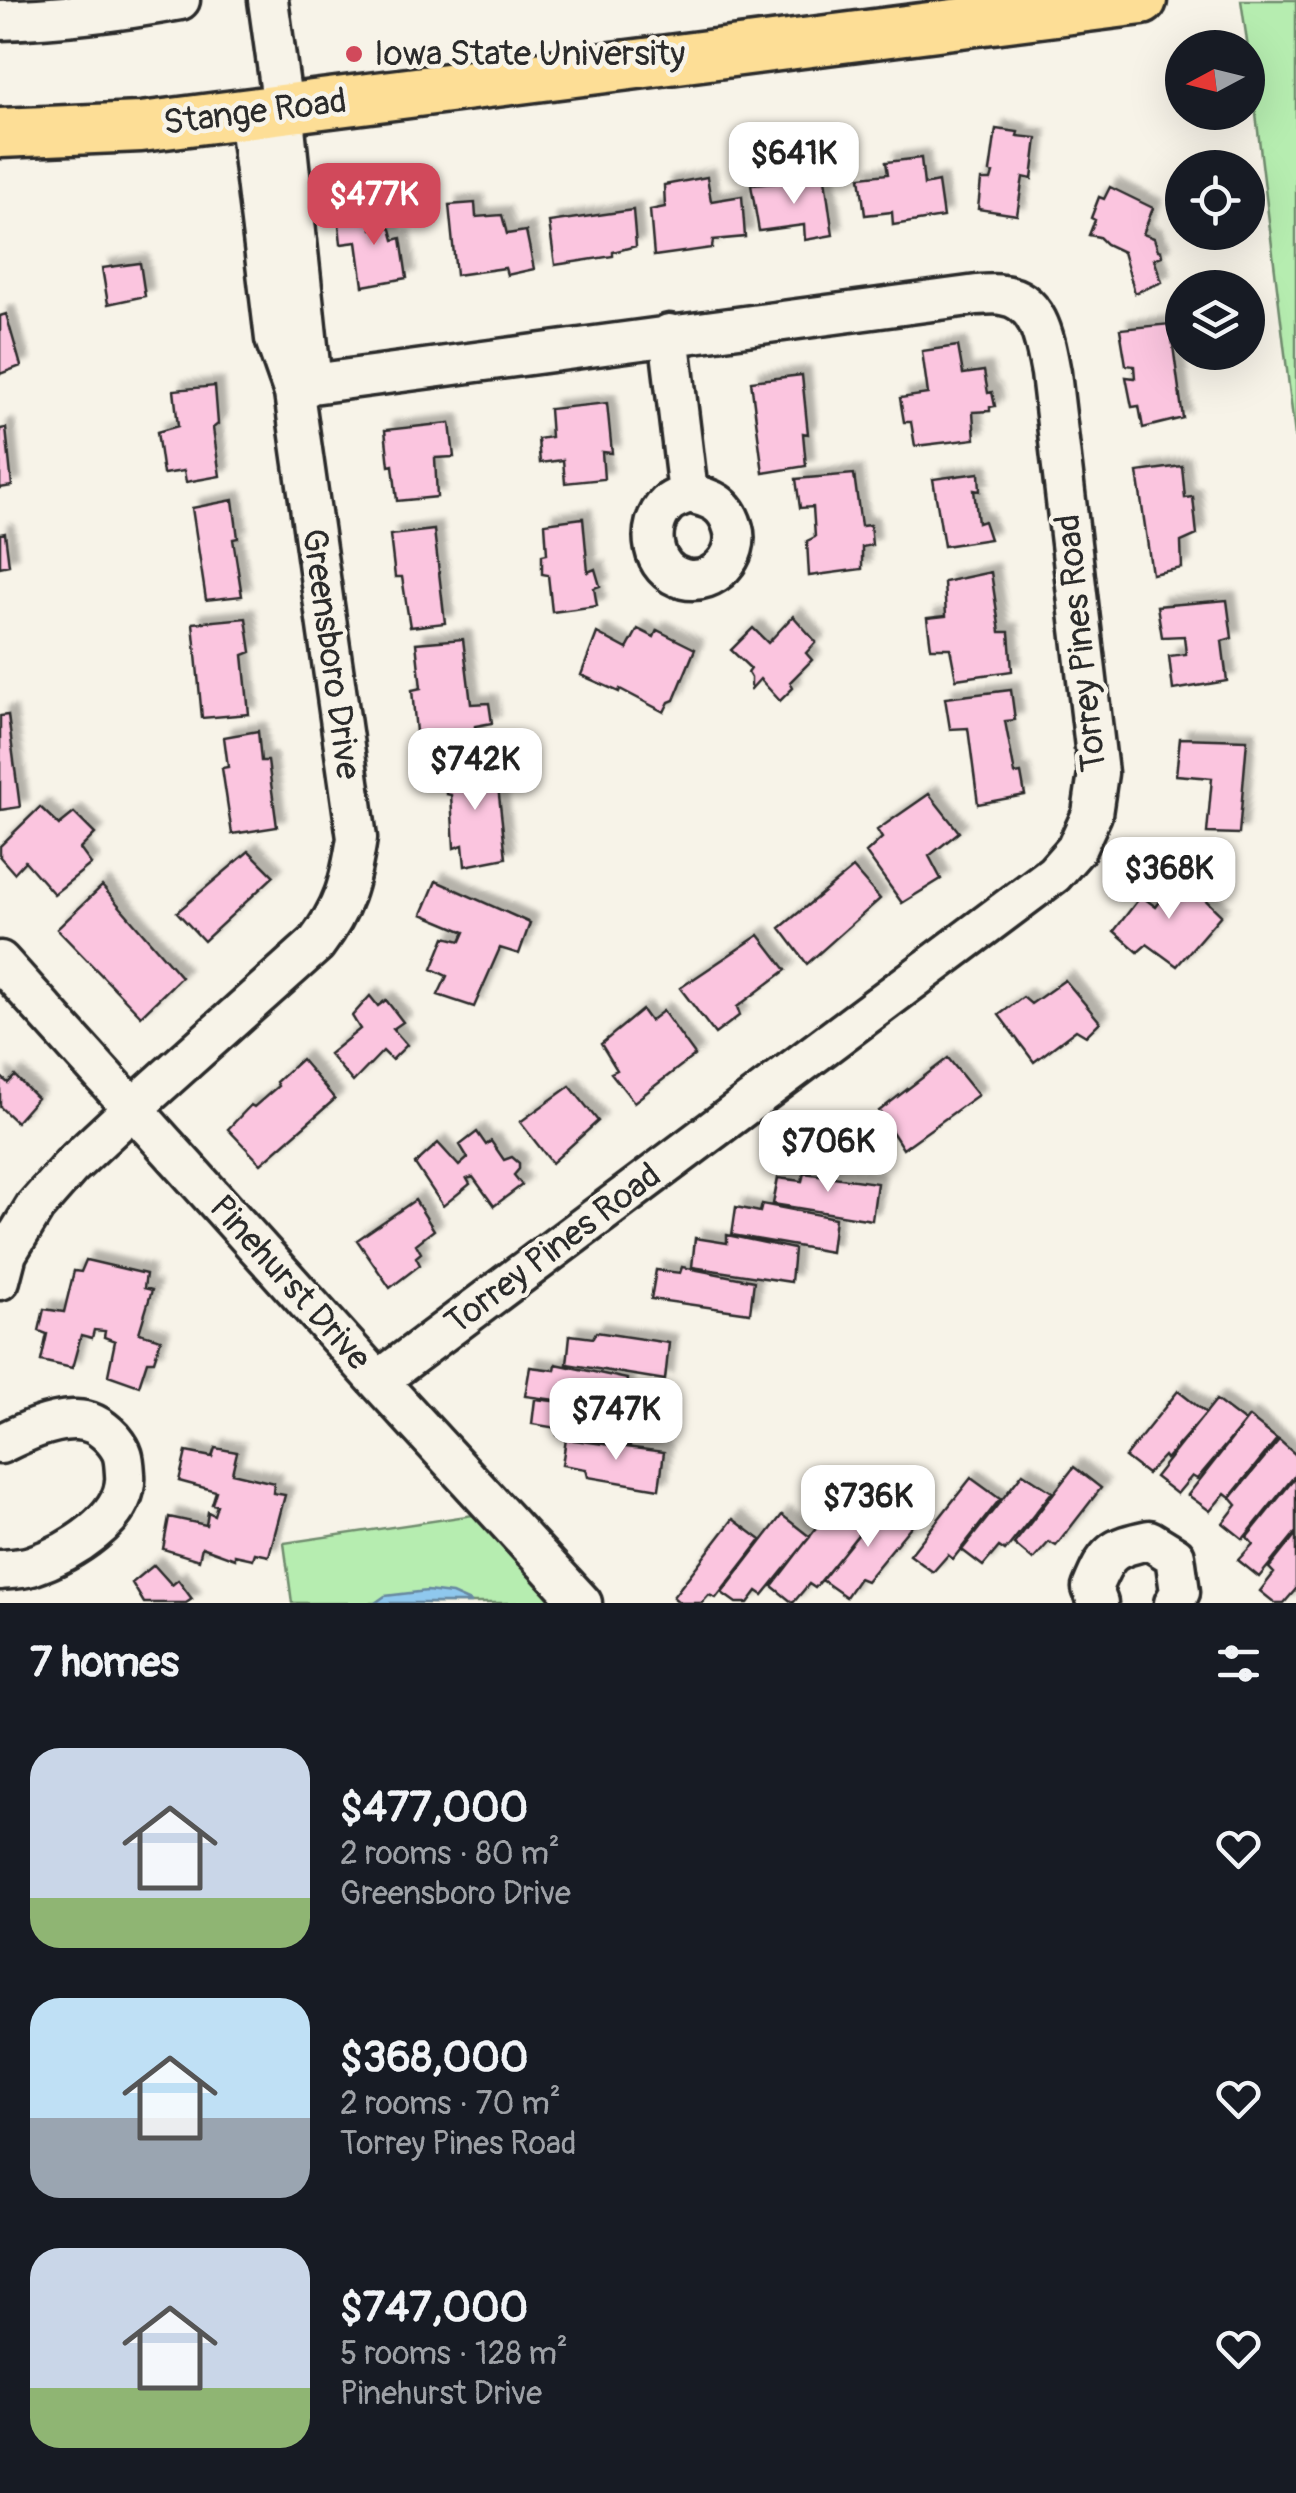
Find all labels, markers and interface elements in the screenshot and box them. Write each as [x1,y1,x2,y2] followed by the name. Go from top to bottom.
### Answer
[1165,30,1265,130] north arrow
[1165,30,1265,370] map controls
[374,32,685,76] place label: Iowa State University
[343,43,365,65] marker: Iowa State University
[161,79,349,145] street label: Stange Road
[724,122,864,207] pin: $641K
[751,134,837,174] text: $641K
[1165,150,1265,250] button: locate
[304,163,444,248] pin: $477K
[329,175,419,215] text: $477K
[1165,270,1265,370] button: layers
[1046,512,1116,774] street label: Torrey Pines Road
[292,526,370,782] street label: Greensboro Drive
[405,728,545,813] pin: $742K
[430,740,520,780] text: $742K
[1099,837,1239,922] pin: $368K
[1124,849,1214,889] text: $368K
[758,1110,898,1195] pin: $706K
[781,1122,875,1162] text: $706K
[436,1154,670,1344] street label: Torrey Pines Road
[200,1186,380,1380] street label: Pinehurst Drive
[546,1378,686,1463] pin: $747K
[571,1390,661,1430] text: $747K
[798,1465,938,1550] pin: $736K
[823,1477,913,1517] text: $736K
[1211,1636,1266,1691] icon: filters
[30,1637,179,1689] text: 7 homes
[340,1782,528,1834] text: $477,000
[110,1788,230,1908] icon: home
[1211,1821,1266,1876] icon: heart
[340,1834,560,1874] text: 2 rooms · 80 m²
[340,1874,571,1914] text: Greensboro Drive
[340,2032,529,2084] text: $368,000
[110,2038,230,2158] icon: home
[1211,2071,1266,2126] icon: heart
[340,2084,561,2124] text: 2 rooms · 70 m²
[340,2124,577,2164] text: Torrey Pines Road
[340,2282,528,2334] text: $747,000
[110,2288,230,2408] icon: home
[1211,2321,1266,2376] icon: heart
[340,2334,568,2374] text: 5 rooms · 128 m²
[340,2374,542,2414] text: Pinehurst Drive

